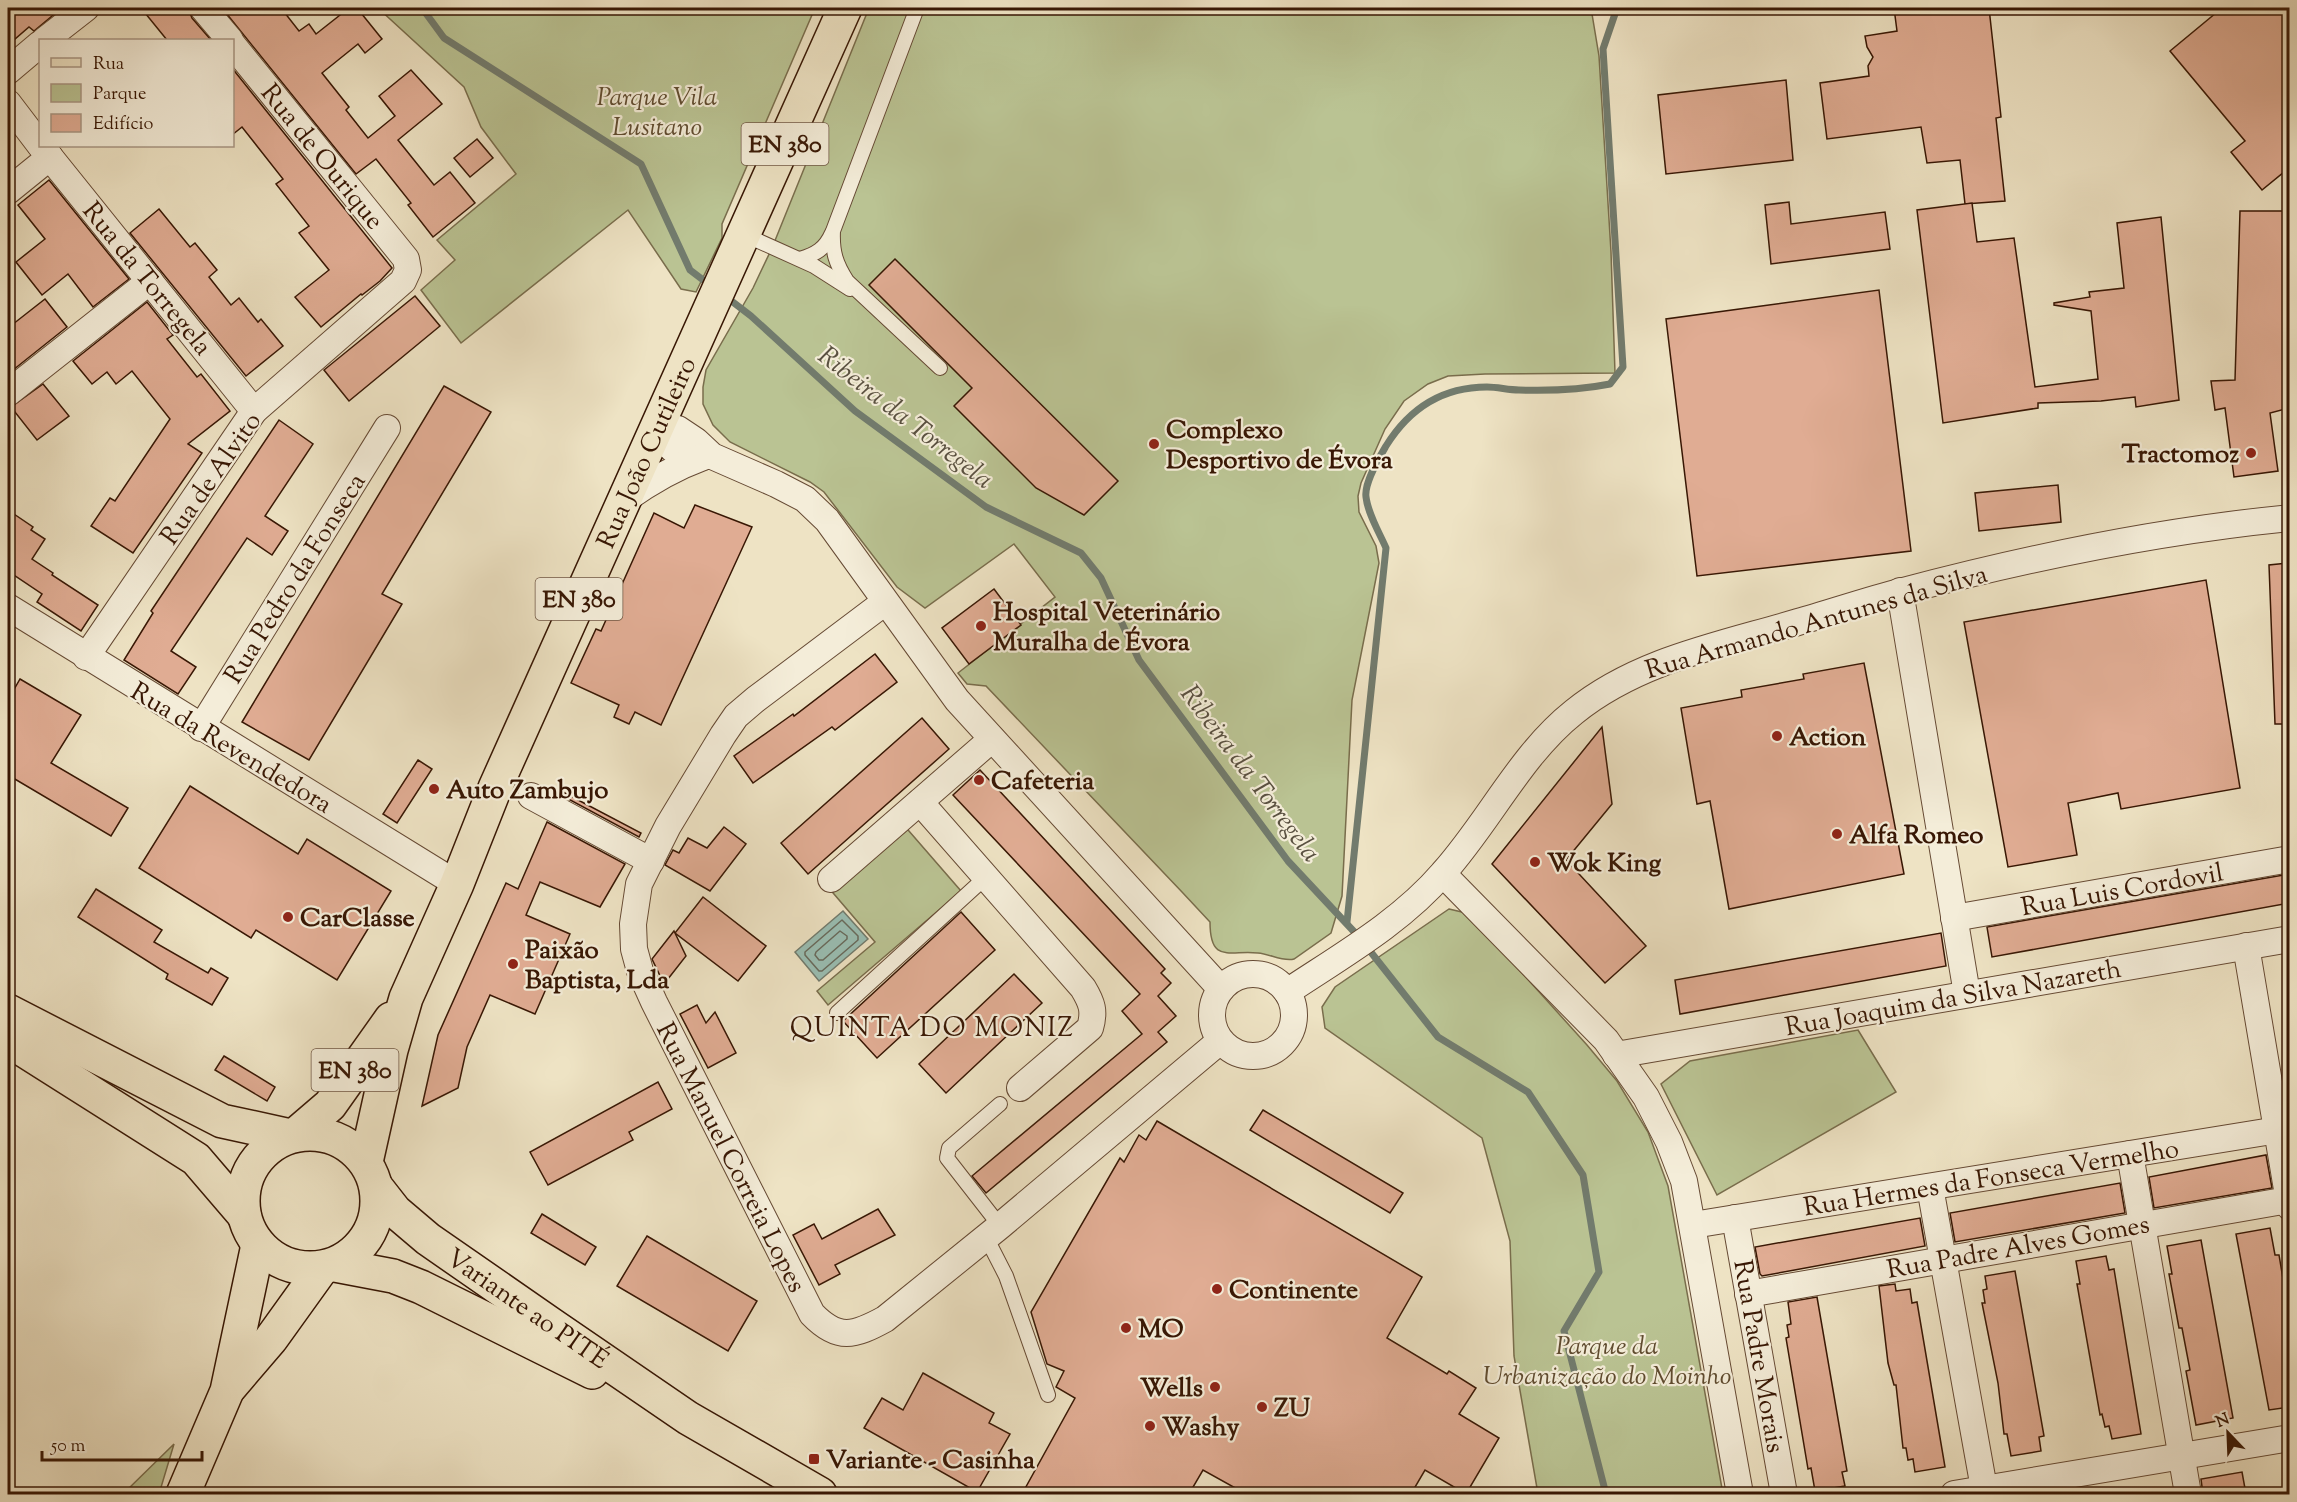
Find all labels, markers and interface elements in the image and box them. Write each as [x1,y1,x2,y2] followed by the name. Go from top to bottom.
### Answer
[39,39,234,147] legend
[93,52,124,78] text: Rua
[251,77,391,238] street label: Rua de Ourique
[597,80,717,147] park label: Parque Vila Lusitano
[93,82,146,108] text: Parque
[93,112,154,138] text: Edifício
[742,123,828,165] road number: EN 380
[72,195,220,364] street label: Rua da Torregela
[808,338,1000,500] water label: Ribeira da Torregela
[589,352,707,555] street label: Rua João Cutileiro
[153,406,272,553] street label: Rua de Alvito
[1166,413,1393,480] place label: Complexo Desportivo de Évora
[1147,437,1161,451] marker: Complexo Desportivo de Évora
[2122,437,2239,474] place label: Tractomoz
[2244,446,2258,460] marker: Tractomoz
[216,467,376,692] street label: Rua Pedro da Fonseca
[1641,557,1992,690] street label: Rua Armando Antunes da Silva
[536,578,622,620] road number: EN 380
[993,595,1220,662] place label: Hospital Veterinário Muralha de Évora
[974,619,988,633] marker: Hospital Veterinário Muralha de Évora
[123,674,339,824] street label: Rua da Revendedora
[1169,678,1329,871] water label: Ribeira da Torregela
[1789,720,1867,757] place label: Action
[1770,729,1784,743] marker: Action
[991,764,1094,801] place label: Cafeteria
[446,773,608,810] place label: Auto Zambujo
[972,773,986,787] marker: Cafeteria
[427,782,441,796] marker: Auto Zambujo
[1849,818,1984,855] place label: Alfa Romeo
[1830,827,1844,841] marker: Alfa Romeo
[1547,846,1661,883] place label: Wok King
[1528,855,1542,869] marker: Wok King
[2019,855,2226,927] street label: Rua Luis Cordovil
[300,901,415,938] place label: CarClasse
[281,910,295,924] marker: CarClasse
[525,933,669,1000] place label: Paixão Baptista, Lda
[1782,952,2124,1047] street label: Rua Joaquim da Silva Nazareth
[506,957,520,971] marker: Paixão Baptista, Lda
[790,1010,1074,1049] district label: QUINTA DO MONIZ
[646,1017,814,1300] street label: Rua Manuel Correia Lopes
[312,1049,398,1091] road number: EN 380
[1801,1132,2182,1227] street label: Rua Hermes da Fonseca Vermelho
[1884,1207,2153,1290] street label: Rua Padre Alves Gomes
[438,1241,616,1380] street label: Variante ao PITÉ
[1722,1257,1793,1456] street label: Rua Padre Morais
[1229,1273,1358,1310] place label: Continente
[1210,1282,1224,1296] marker: Continente
[1138,1312,1184,1349] place label: MO
[1119,1321,1133,1335] marker: MO
[1483,1329,1731,1396] park label: Parque da Urbanização do Moinho
[1140,1371,1203,1408] place label: Wells
[1208,1380,1222,1394] marker: Wells
[1274,1391,1311,1428] place label: ZU
[1255,1400,1269,1414] marker: ZU
[2198,1403,2258,1463] north arrow
[2213,1408,2234,1435] text: N
[1162,1410,1240,1447] place label: Washy
[1143,1419,1157,1433] marker: Washy
[42,1424,202,1462] scale bar
[50,1434,86,1460] text: 50 m
[826,1443,1035,1480] place label: Variante - Casinha
[807,1452,821,1466] marker: Variante - Casinha

